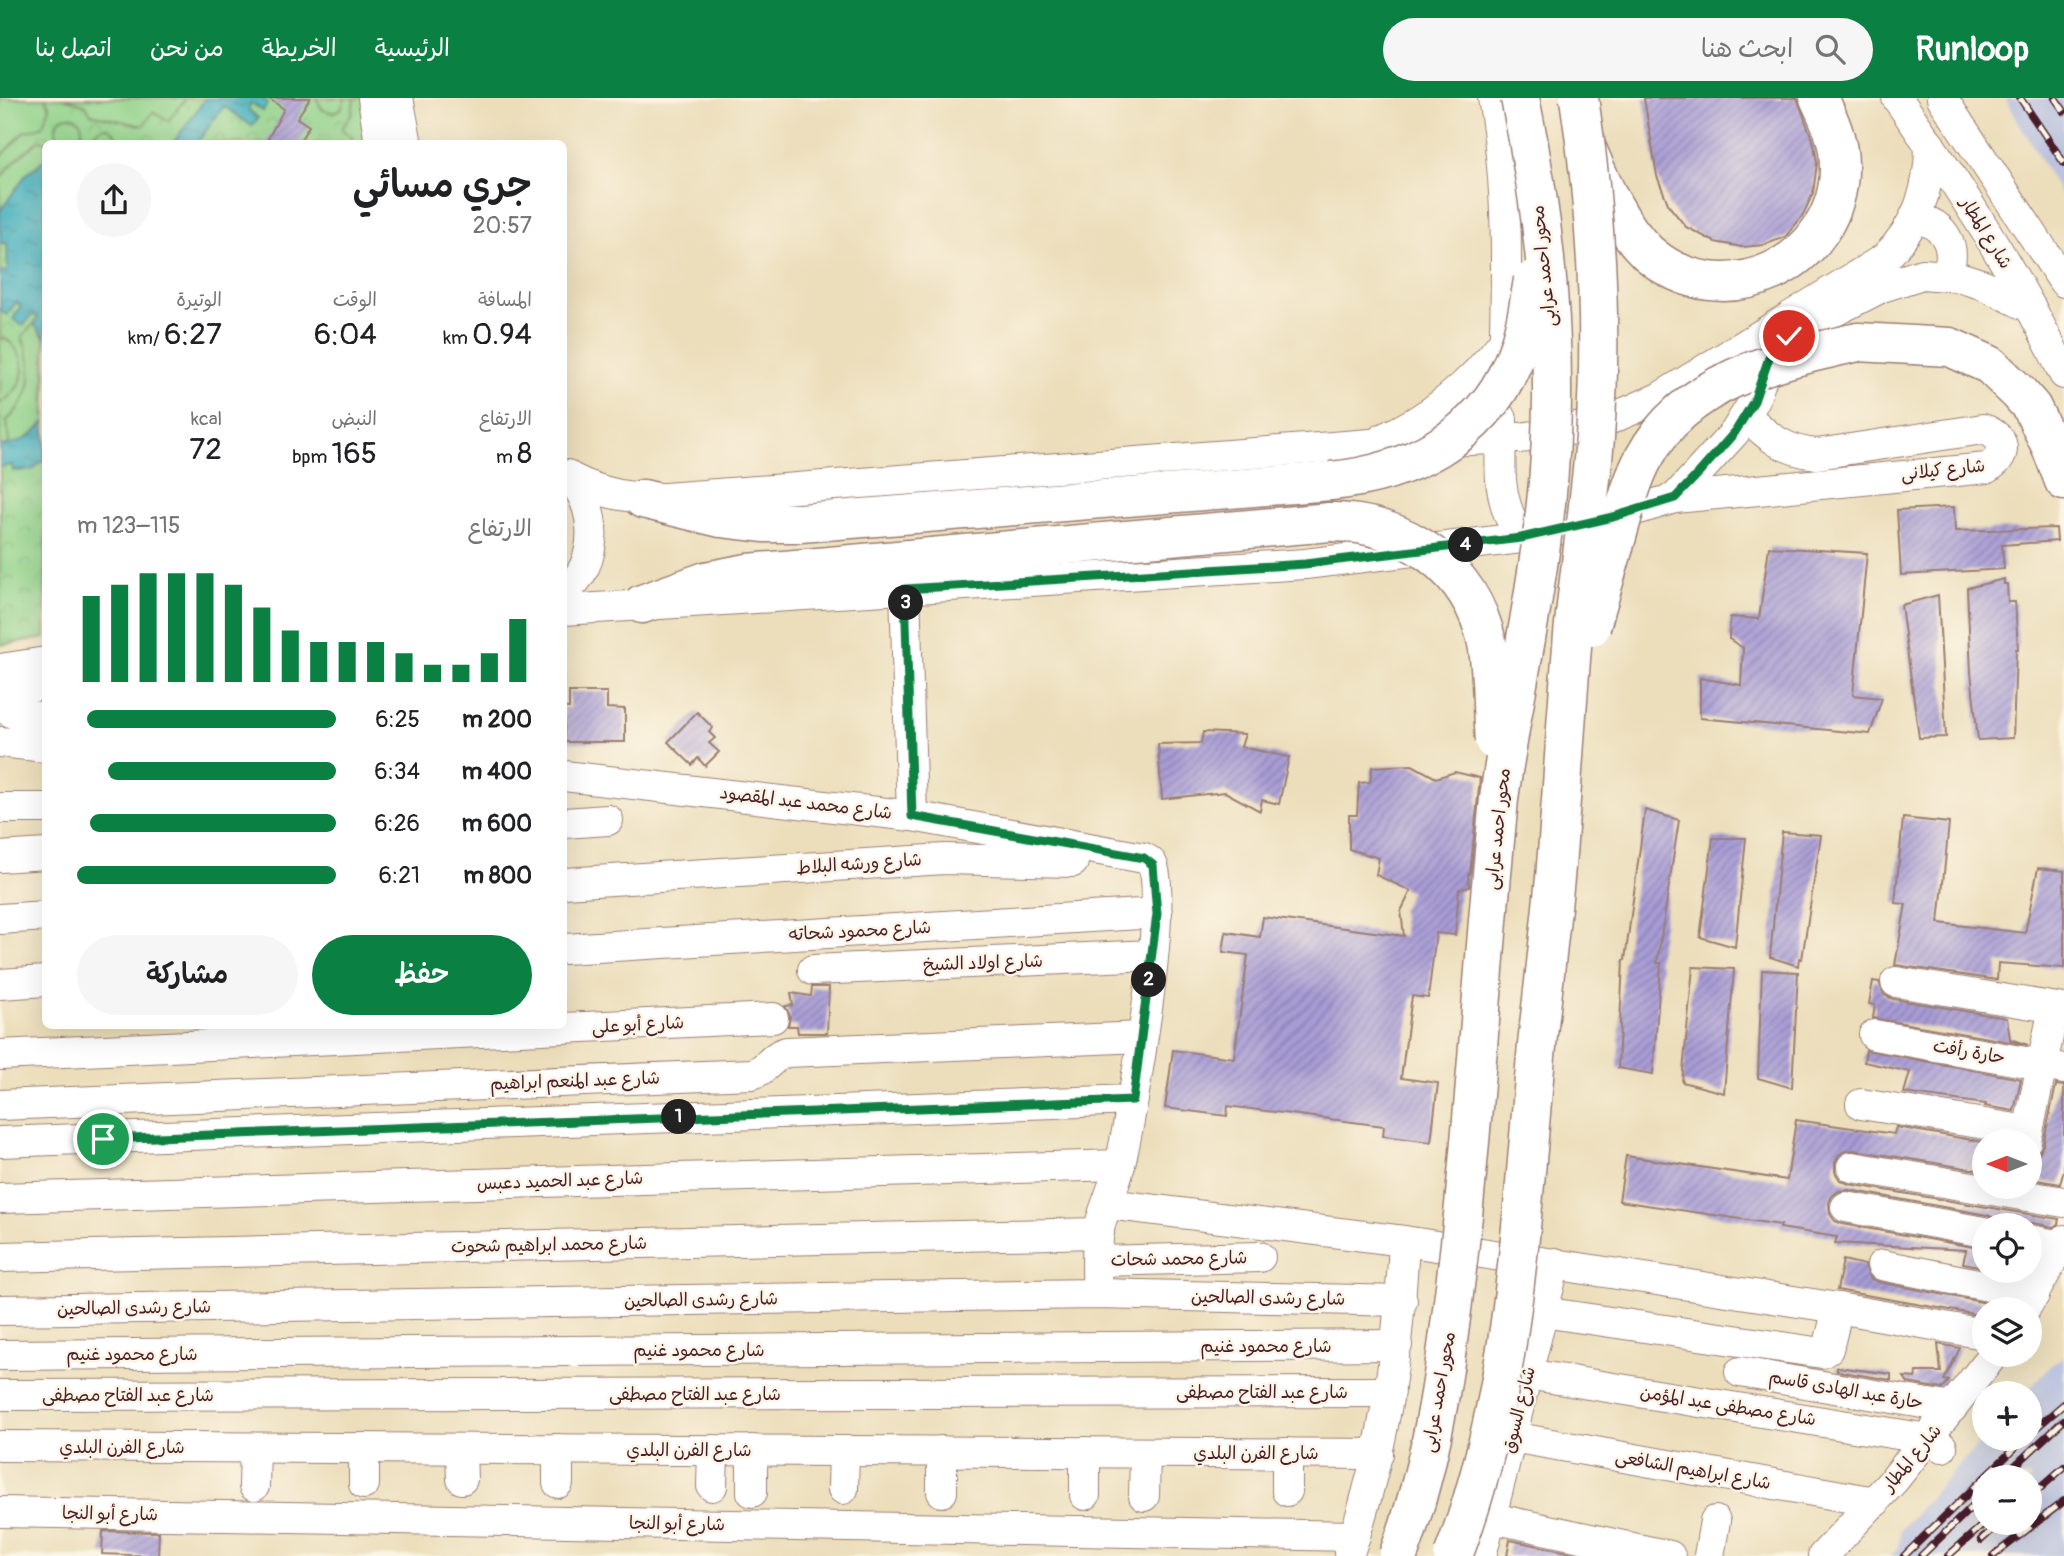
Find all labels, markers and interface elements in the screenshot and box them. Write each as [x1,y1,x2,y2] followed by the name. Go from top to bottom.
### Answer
[1383,18,1873,81] search box
[1915,29,2029,70] text: Runloop
[1811,30,1849,68] icon: search
[1701,33,1793,65] text: ابحث هنا
[35,34,112,63] text: اتصل بنا
[150,34,224,63] text: من نحن
[262,34,337,63] text: الخريطة
[375,34,450,63] text: الرئيسية
[353,161,532,209] text: جري مسائي
[77,163,151,237] button: share
[1954,191,2017,273] street label: شارع المطار
[1526,204,1562,328] street label: محور احمد عرابى
[473,211,532,240] text: 20:57
[176,288,222,312] text: الوتيرة
[333,288,377,312] text: الوقت
[478,288,532,312] text: المسافة
[1759,306,1819,366] pin
[164,316,222,353] text: 6:27
[314,316,377,353] text: 6:04
[472,316,532,353] text: 0.94
[1770,317,1808,355] icon: check
[128,326,164,350] text: /km
[443,326,472,350] text: km
[191,407,222,431] text: kcal
[332,407,377,431] text: النبض
[479,407,532,431] text: الارتفاع
[189,431,222,468] text: 72
[332,435,377,472] text: 165
[517,435,532,472] text: 8
[292,445,332,469] text: bpm
[496,445,517,469] text: m
[1900,454,1986,486] street label: شارع كيلانى
[77,511,180,540] text: 115–123 m
[468,514,532,543] text: الارتفاع
[1448,528,1484,562] pin: 4
[1460,532,1471,556] text: 4
[888,586,923,620] pin: 3
[900,590,911,614] text: 3
[375,705,420,734] text: 6:25
[462,705,532,734] text: 200 m
[374,757,420,786] text: 6:34
[462,757,532,786] text: 400 m
[1480,767,1516,891] street label: محور احمد عرابى
[719,781,893,825] street label: شارع محمد عبد المقصود
[374,809,420,838] text: 6:26
[462,809,532,838] text: 600 m
[795,848,923,880] street label: شارع ورشه البلاط
[379,861,420,890] text: 6:21
[464,861,532,890] text: 800 m
[788,916,932,946] street label: شارع محمود شحاته
[77,935,298,1015] button: مشاركة
[312,935,532,1015] button: حفظ
[923,949,1043,977] street label: شارع اولاد الشيخ
[1132,962,1166,998] pin: 2
[1143,967,1154,991] text: 2
[591,1011,685,1039] street label: شارع أبو على
[1931,1034,2007,1070] street label: حارة رأفت
[490,1067,661,1097] street label: شارع عبد المنعم ابراهيم
[662,1100,696,1134] pin: 1
[675,1104,682,1128] text: 1
[73,1109,133,1169] pin
[84,1120,122,1158] icon: arrive
[1972,1129,2042,1199] north arrow
[1972,1129,2042,1535] map controls
[476,1167,644,1195] street label: شارع عبد الحميد دعبس
[1972,1213,2042,1283] button: locate
[451,1232,647,1260] street label: شارع محمد ابراهيم شحوت
[1110,1246,1248,1272] street label: شارع محمد شحات
[1191,1285,1345,1311] street label: شارع رشدى الصالحين
[624,1287,778,1313] street label: شارع رشدى الصالحين
[57,1295,211,1321] street label: شارع رشدى الصالحين
[1972,1297,2042,1367] button: layers
[1417,1330,1461,1454] street label: محور احمد عرابى
[1200,1335,1332,1360] street label: شارع محمود غنيم
[633,1339,765,1364] street label: شارع محمود غنيم
[66,1343,198,1368] street label: شارع محمود غنيم
[1497,1364,1541,1456] street label: شارع السوق
[1767,1365,1925,1417] street label: حارة عبد الهادى قاسم
[1176,1381,1348,1404] street label: شارع عبد الفتاح مصطفى
[1638,1381,1818,1431] street label: شارع مصطفى عبد المؤمن
[1972,1381,2042,1451] button: +
[609,1383,781,1406] street label: شارع عبد الفتاح مصطفى
[42,1384,214,1407] street label: شارع عبد الفتاح مصطفى
[1876,1420,1947,1498] street label: شارع المطار
[59,1436,185,1460] street label: شارع الفرن البلدي
[626,1439,752,1463] street label: شارع الفرن البلدي
[1193,1442,1319,1466] street label: شارع الفرن البلدي
[1613,1445,1773,1497] street label: شارع ابراهيم الشافعى
[1972,1465,2042,1535] button: −
[62,1502,158,1526] street label: شارع أبو النجا
[629,1512,725,1536] street label: شارع أبو النجا

